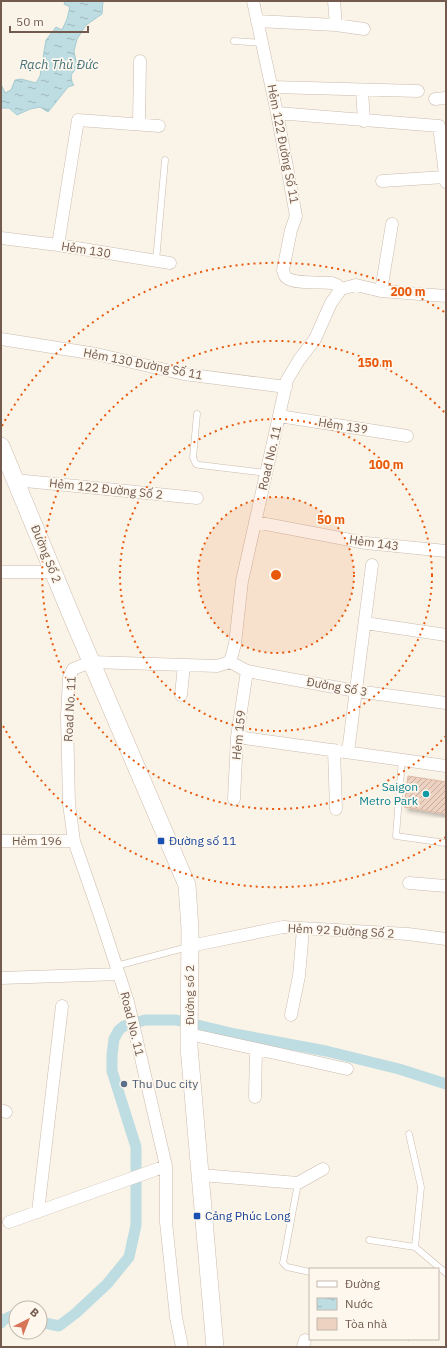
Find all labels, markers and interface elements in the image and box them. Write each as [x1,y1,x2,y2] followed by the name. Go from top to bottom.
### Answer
[10,8,88,34] scale bar
[16,14,44,29] text: 50 m
[19,56,99,73] water label: Rạch Thủ Đức
[265,83,302,205] street label: Hẻm 122 Đường Số 11
[60,238,112,261] street label: Hẻm 130
[390,284,426,299] text: 200 m
[82,345,204,382] street label: Hẻm 130 Đường Số 11
[357,355,393,370] text: 150 m
[317,414,369,437] street label: Hẻm 139
[255,424,284,492] street label: Road No. 11
[368,457,404,472] text: 100 m
[49,475,164,502] street label: Hẻm 122 Đường Số 2
[317,512,345,527] text: 50 m
[28,523,65,585] street label: Đường Số 2
[348,532,400,553] street label: Hẻm 143
[269,568,283,582] centre of rings
[306,674,369,699] street label: Đường Số 3
[60,676,79,742] street label: Road No. 11
[228,709,249,761] street label: Hẻm 159
[359,779,419,808] place label: Saigon Metro Park
[421,789,431,799] marker: Saigon Metro Park
[12,833,62,848] street label: Hẻm 196
[169,833,236,848] place label: Đường số 11
[156,836,166,846] marker: Đường số 11
[287,920,395,941] street label: Hẻm 92 Đường Số 2
[182,965,197,1025] street label: Đường số 2
[117,990,148,1058] street label: Road No. 11
[132,1076,198,1091] place label: Thu Duc city
[119,1079,129,1089] marker: Thu Duc city
[205,1208,291,1223] place label: Cảng Phúc Long
[192,1211,202,1221] marker: Cảng Phúc Long
[309,1268,439,1340] legend
[345,1276,380,1291] text: Đường
[345,1296,373,1311] text: Nước
[8,1300,48,1340] north arrow
[27,1305,42,1320] text: B
[345,1316,388,1331] text: Tòa nhà

